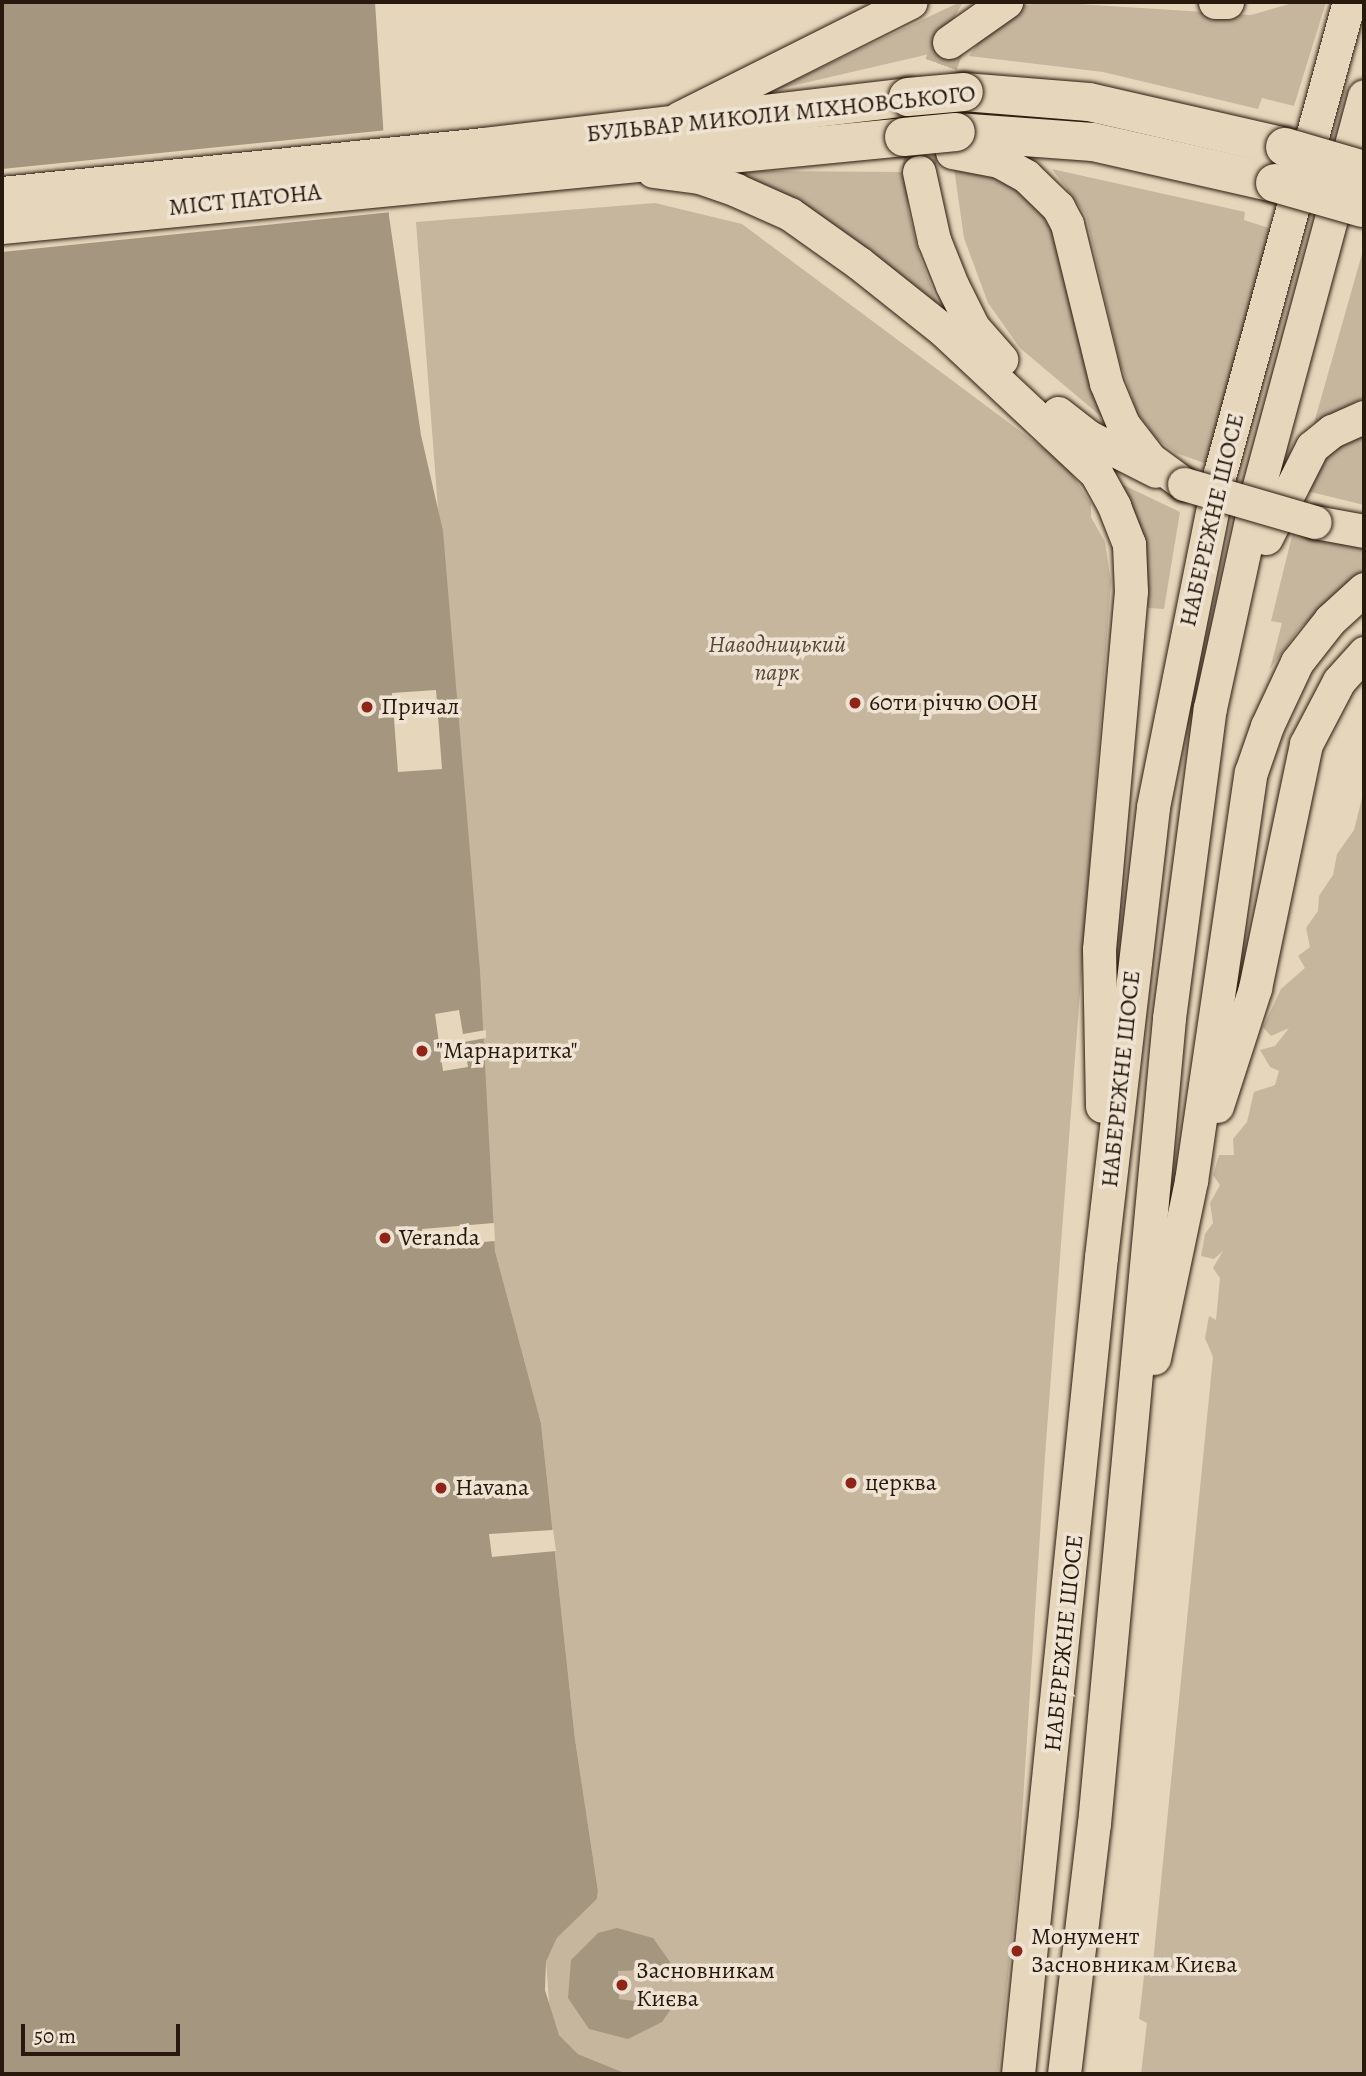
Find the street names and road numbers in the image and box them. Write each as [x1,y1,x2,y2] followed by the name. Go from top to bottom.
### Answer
[585,79,977,149] street label: БУЛЬВАР МИКОЛИ МІХНОВСЬКОГО
[167,178,323,222] street label: МІСТ ПАТОНА
[1173,411,1251,629] street label: НАБЕРЕЖНЕ ШОСЕ
[1095,969,1147,1189] street label: НАБЕРЕЖНЕ ШОСЕ
[1038,1533,1090,1753] street label: НАБЕРЕЖНЕ ШОСЕ

